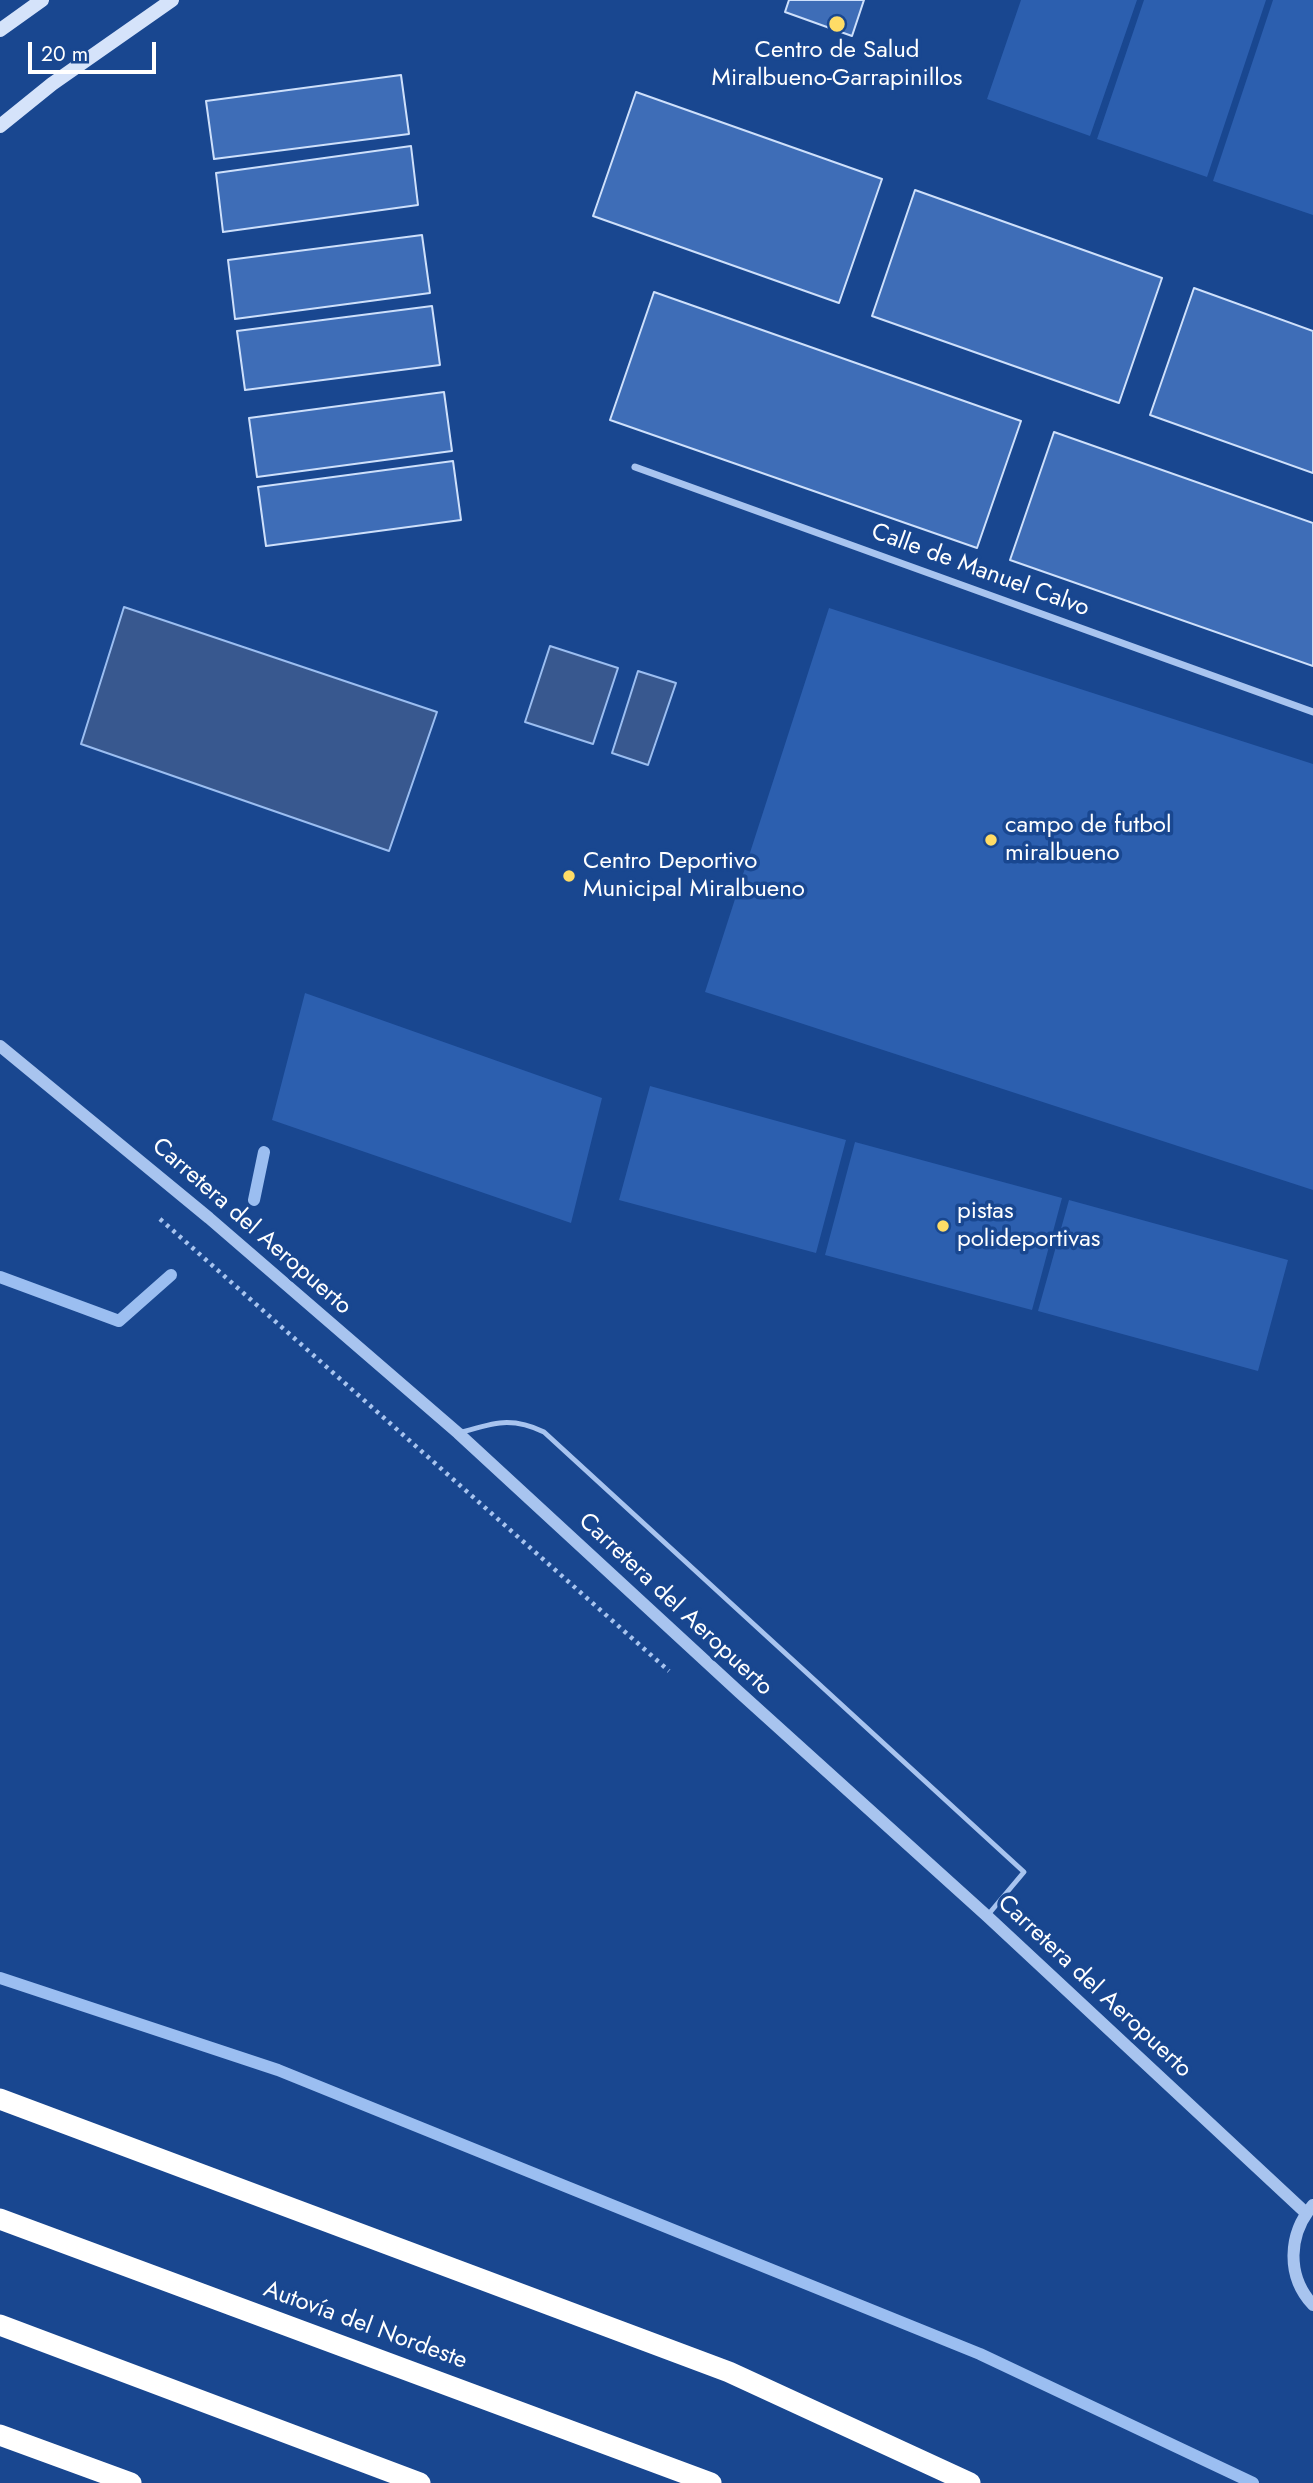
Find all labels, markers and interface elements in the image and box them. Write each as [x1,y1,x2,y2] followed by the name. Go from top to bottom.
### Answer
[827,14,847,34] marker: Centro de Salud Miralbueno-Garrapinillos
[32,28,159,72] scale bar
[711,37,963,93] place label: Centro de Salud Miralbueno-Garrapinillos
[41,39,88,69] text: 20 m
[867,518,1093,624] street label: Calle de Manuel Calvo
[1005,812,1171,868] place label: campo de futbol miralbueno
[983,832,999,848] marker: campo de futbol miralbueno
[583,848,805,904] place label: Centro Deportivo Municipal Miralbueno
[561,868,577,884] marker: Centro Deportivo Municipal Miralbueno
[145,1132,357,1322] street label: Carretera del Aeropuerto
[957,1198,1100,1254] place label: pistas polideportivas
[935,1218,951,1234] marker: pistas polideportivas
[572,1507,778,1703] street label: Carretera del Aeropuerto
[991,1889,1197,2085] street label: Carretera del Aeropuerto
[259,2276,471,2376] street label: Autovía del Nordeste

